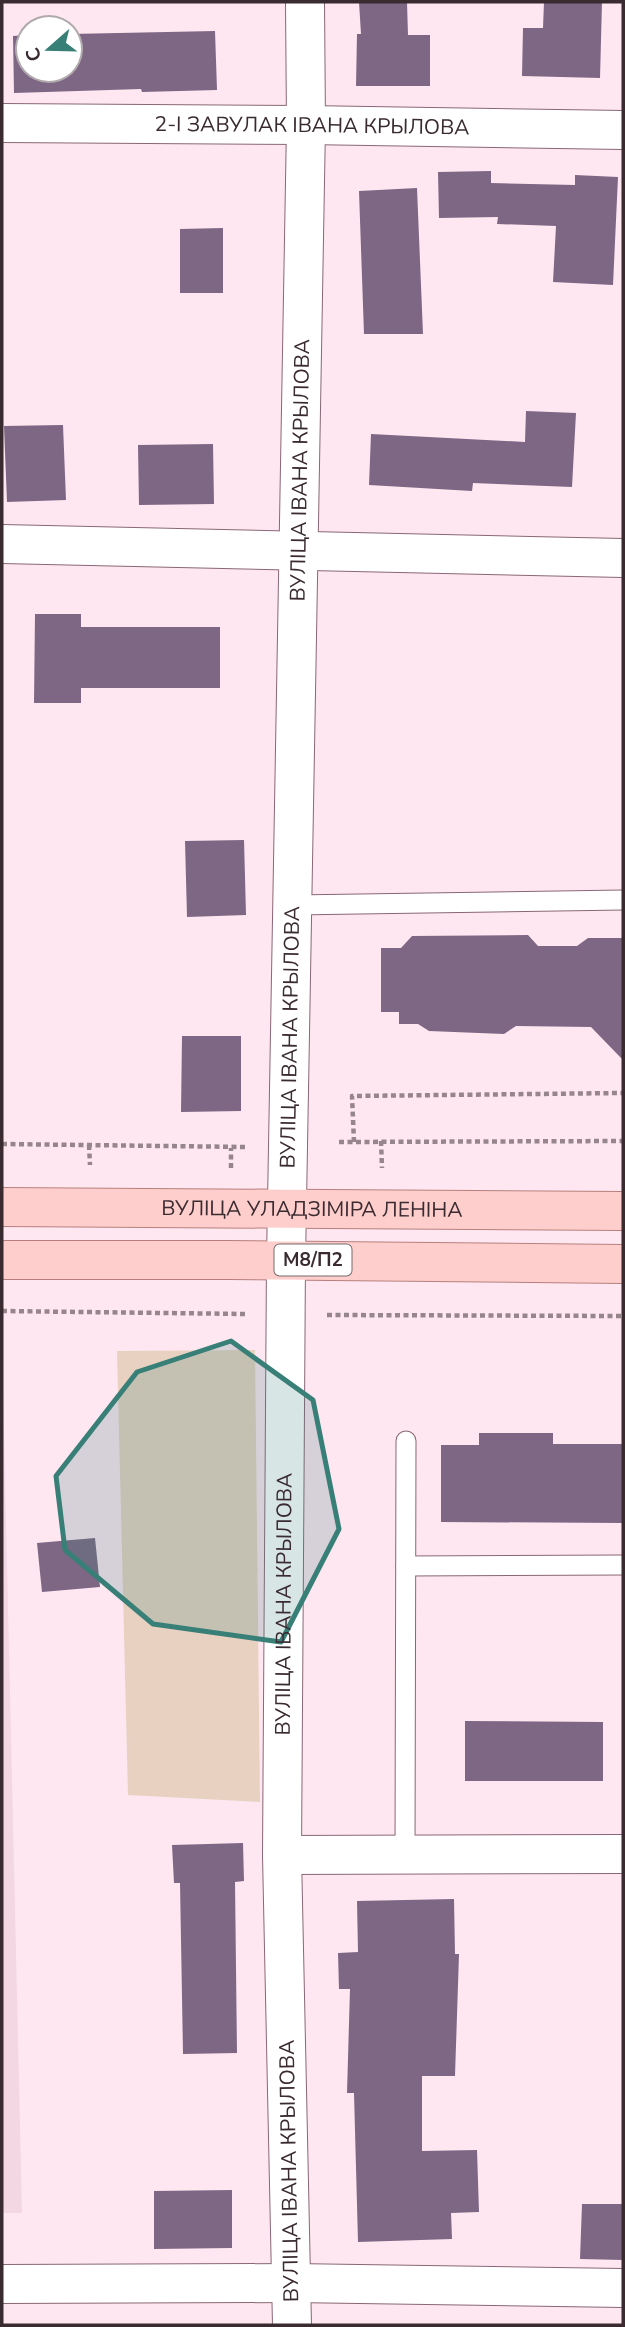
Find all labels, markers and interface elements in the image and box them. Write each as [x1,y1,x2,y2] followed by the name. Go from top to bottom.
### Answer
[14,14,84,84] north arrow
[20,44,48,65] text: С
[155,110,470,142] street label: 2-І ЗАВУЛАК ІВАНА КРЫЛОВА
[284,339,316,602] street label: ВУЛІЦА ІВАНА КРЫЛОВА
[274,906,306,1169] street label: ВУЛІЦА ІВАНА КРЫЛОВА
[161,1194,463,1224] street label: ВУЛІЦА УЛАДЗІМІРА ЛЕНІНА
[274,1244,352,1276] road number: М8/П2
[269,1473,299,1735] street label: ВУЛІЦА ІВАНА КРЫЛОВА
[273,2040,305,2302] street label: ВУЛІЦА ІВАНА КРЫЛОВА

